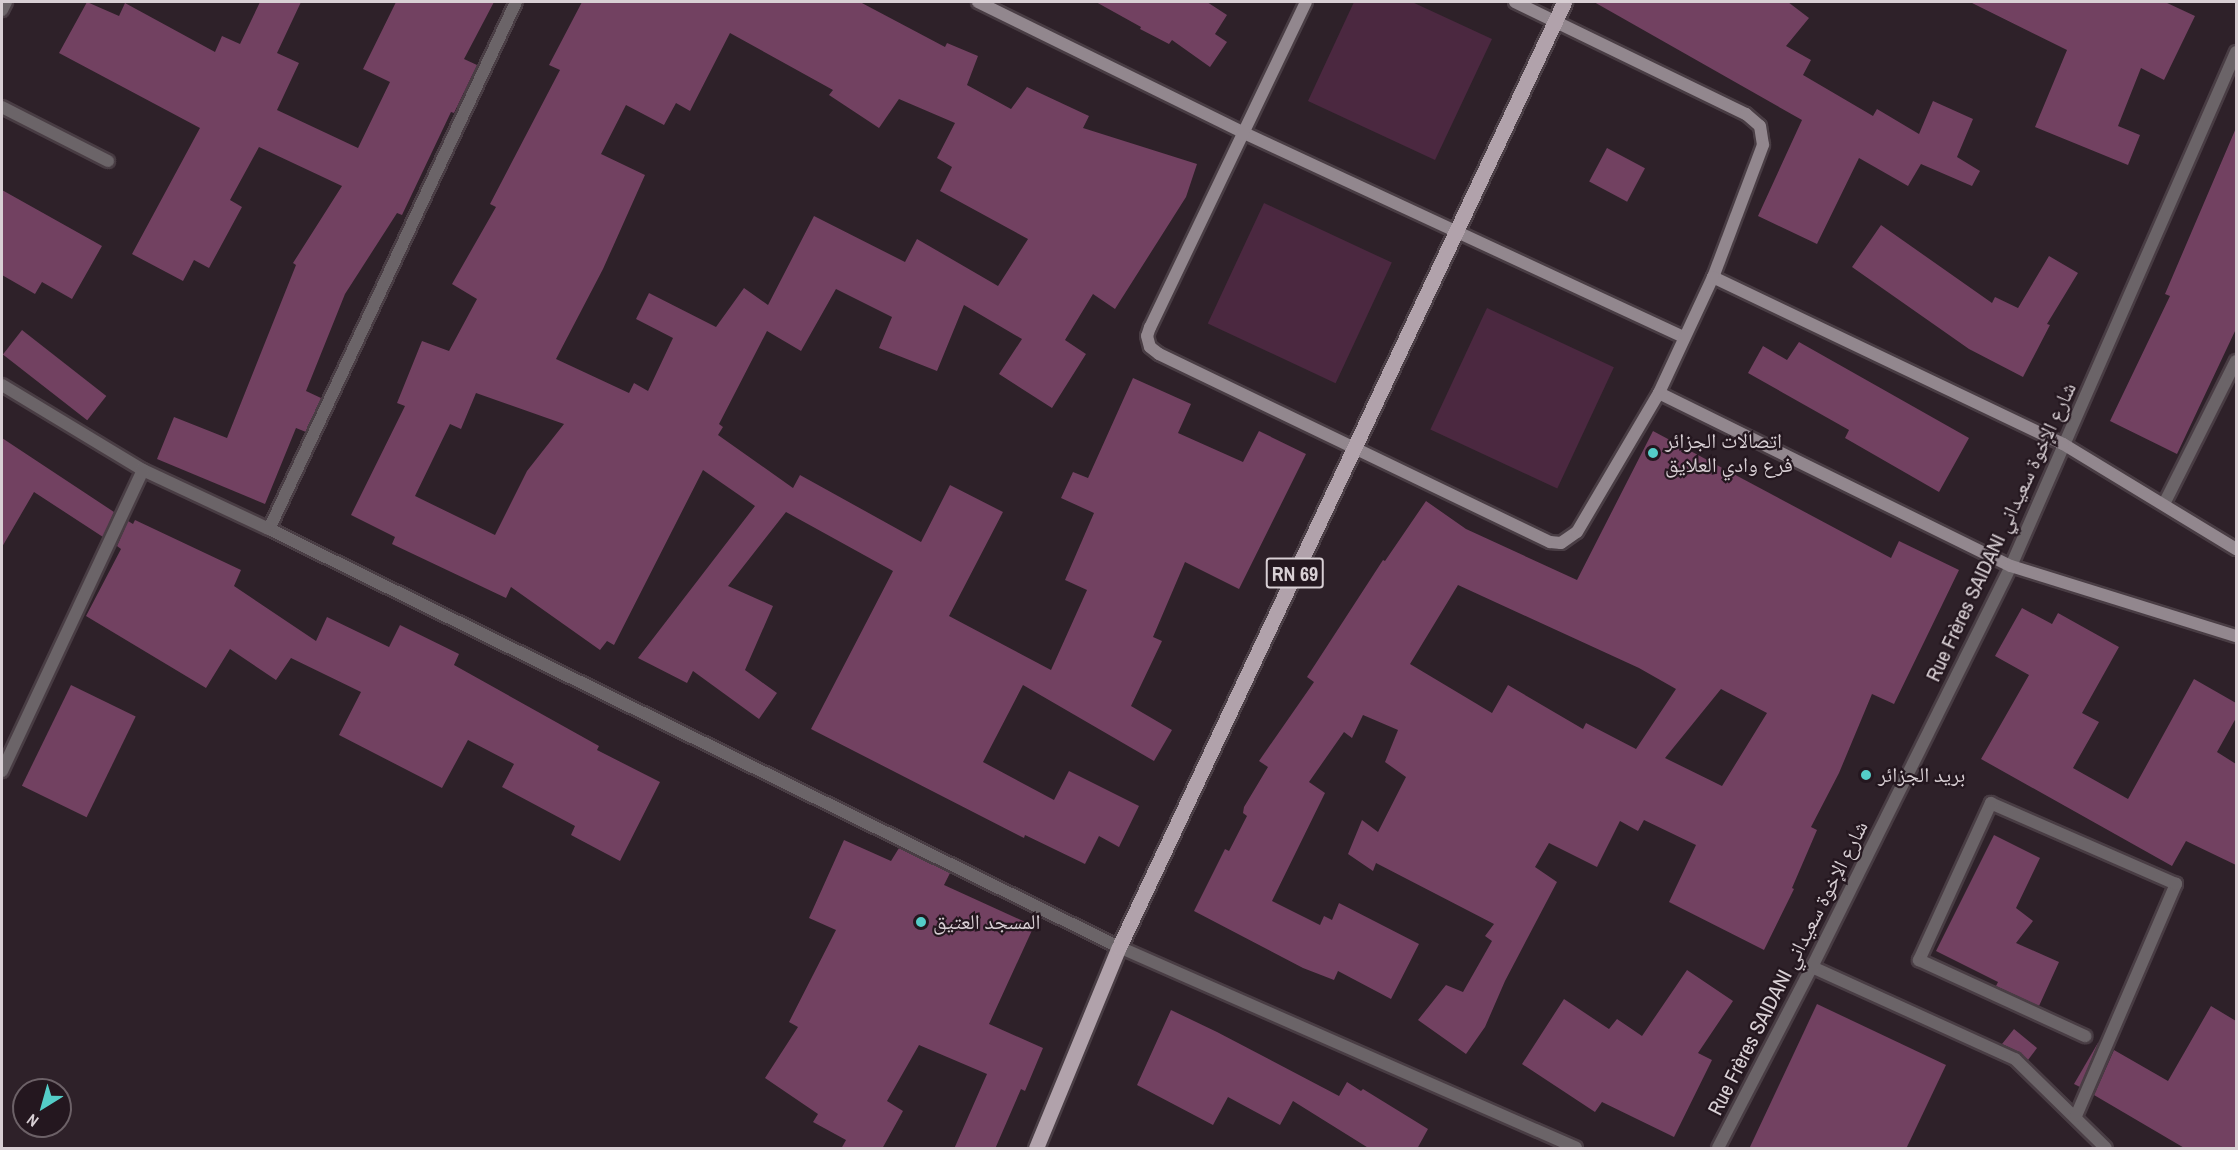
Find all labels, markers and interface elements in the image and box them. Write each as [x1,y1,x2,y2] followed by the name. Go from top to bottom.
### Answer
[1920,379,2082,685] street label: Rue Frères SAIDANI شارع الإخوة سعيداني
[1665,428,1793,478] place label: اتصالات الجزائر فرع وادي العلايق
[1646,446,1660,460] marker: اتصالات الجزائر فرع وادي العلايق
[1265,556,1325,590] road number: RN 69
[1878,762,1965,788] place label: بريد الجزائر
[1859,768,1873,782] marker: بريد الجزائر
[1703,817,1873,1119] street label: Rue Frères SAIDANI شارع الإخوة سعيداني
[933,909,1041,935] place label: المسجد العتيق
[914,915,928,929] marker: المسجد العتيق
[12,1078,72,1138] north arrow
[22,1109,43,1132] text: N

